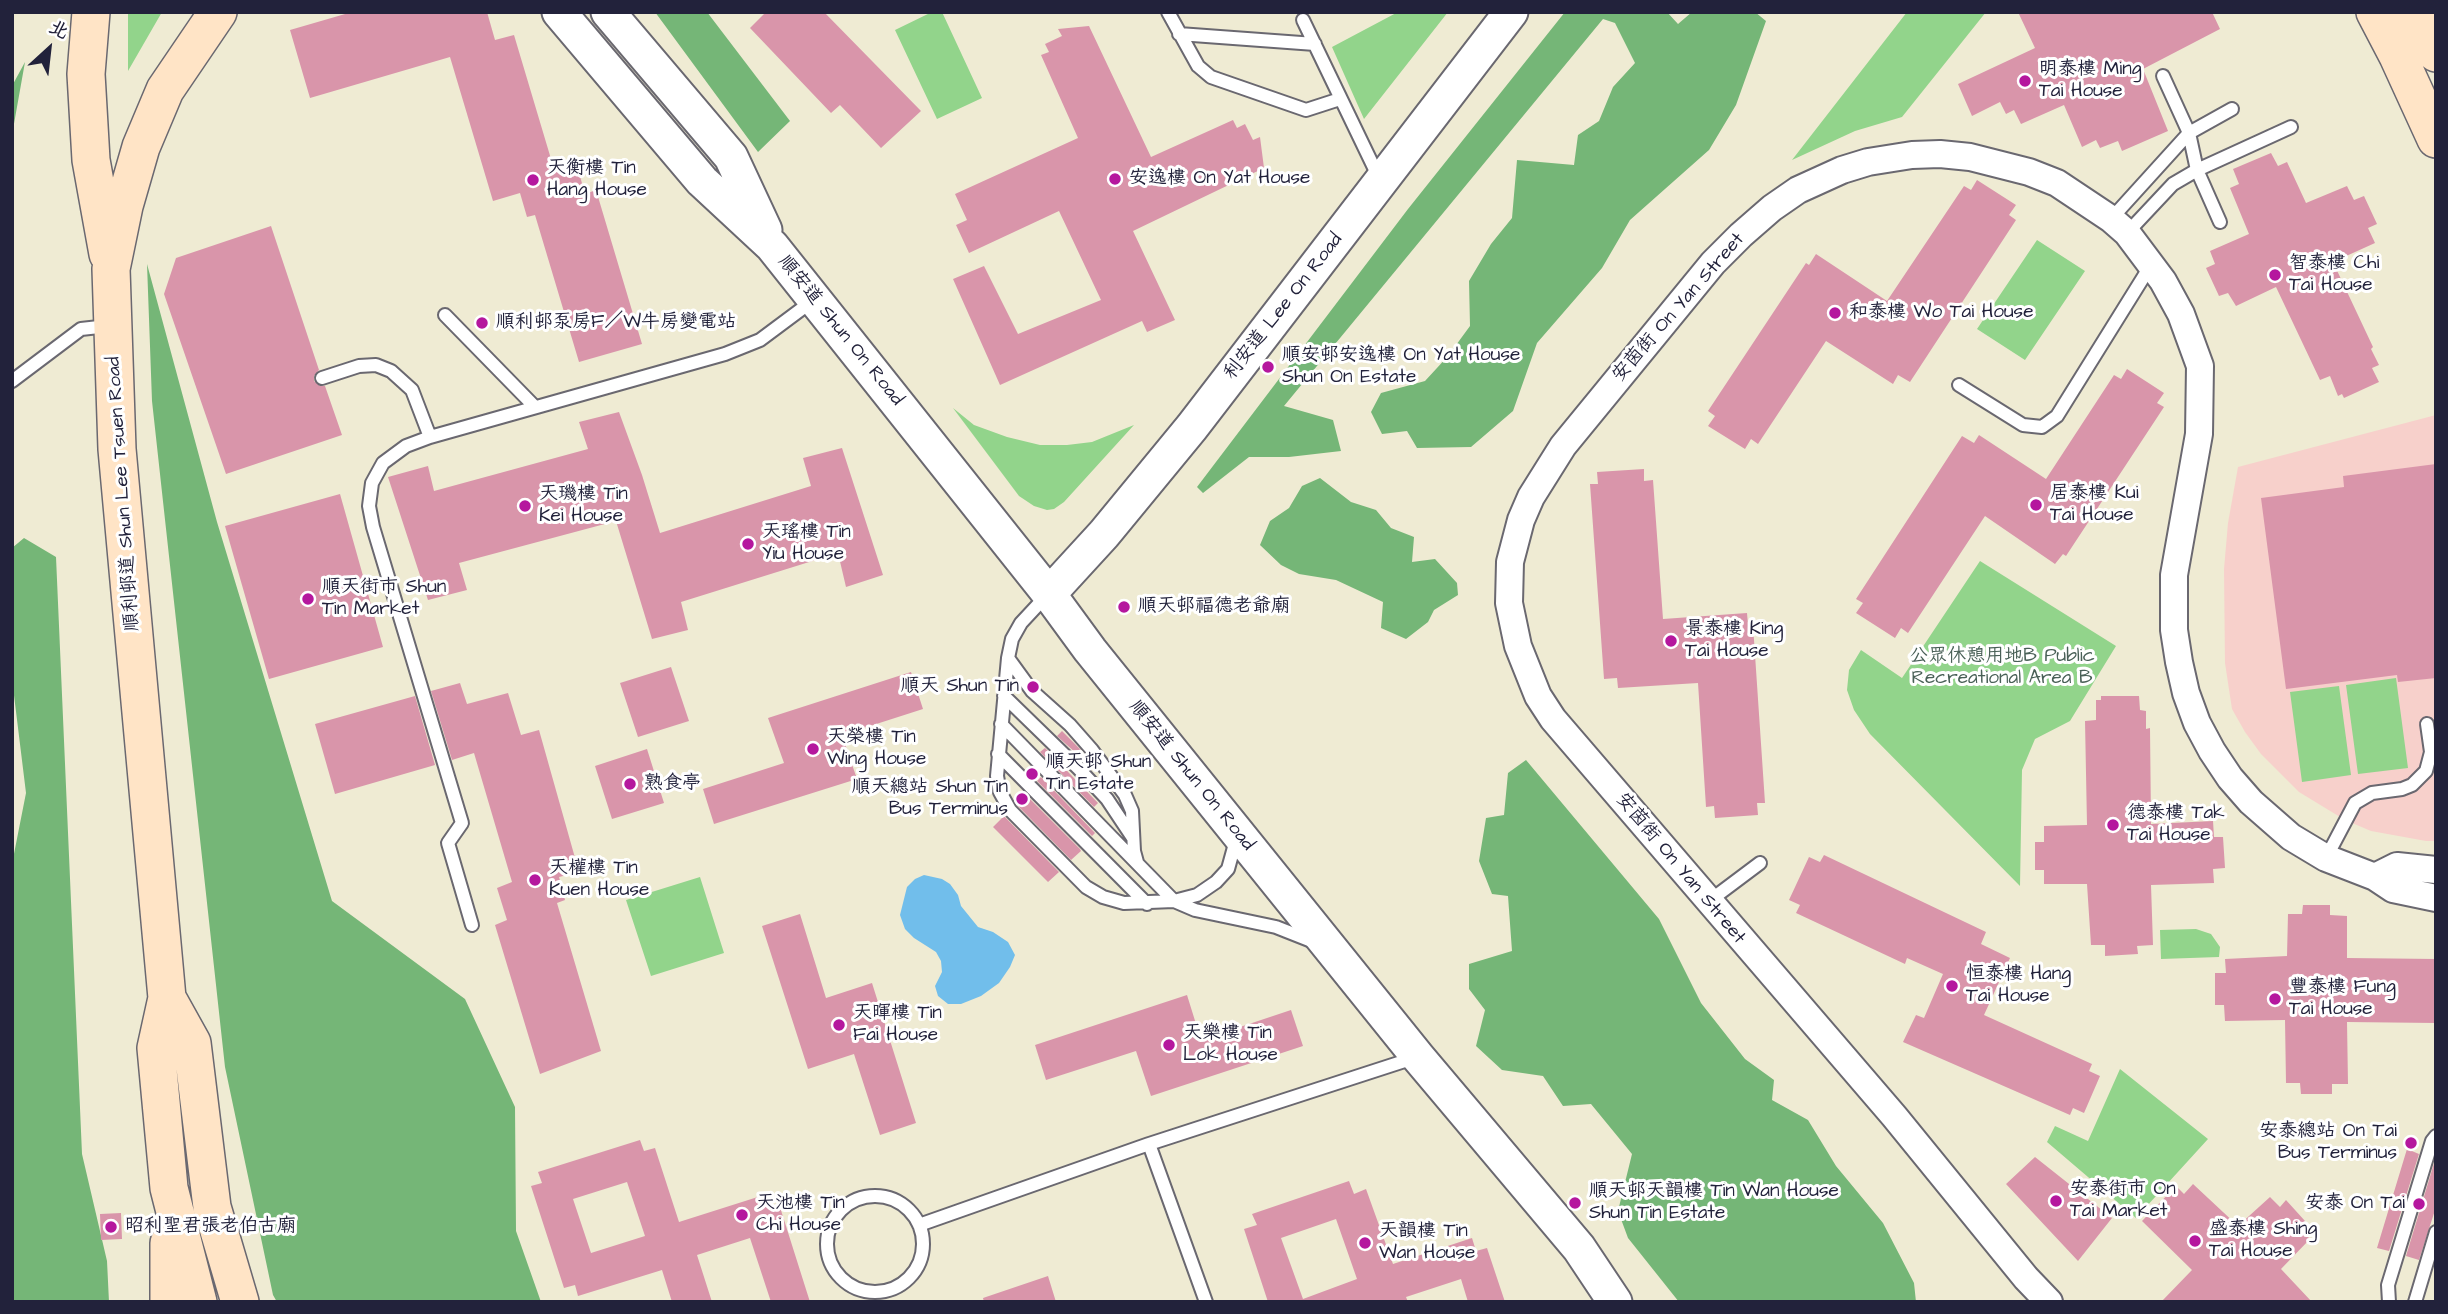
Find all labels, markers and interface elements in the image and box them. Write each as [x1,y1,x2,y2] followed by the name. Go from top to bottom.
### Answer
[44,13,73,46] text: 北
[14,14,84,84] north arrow
[2039,59,2141,103] place label: 明泰樓 Ming Tai House
[2017,73,2033,89] marker: 明泰樓 Ming Tai House
[547,158,647,202] place label: 天衡樓 Tin Hang House
[1129,168,1310,190] place label: 安逸樓 On Yat House
[1107,171,1123,187] marker: 安逸樓 On Yat House
[525,172,541,188] marker: 天衡樓 Tin Hang House
[1220,229,1348,385] street label: 利安道 Lee On Road
[1608,229,1750,387] street label: 安茵街 On Yan Street
[772,251,908,411] street label: 順安道 Shun On Road
[2289,253,2379,297] place label: 智泰樓 Chi Tai House
[2267,267,2283,283] marker: 智泰樓 Chi Tai House
[1849,302,2033,324] place label: 和泰樓 Wo Tai House
[1827,305,1843,321] marker: 和泰樓 Wo Tai House
[496,312,736,334] place label: 順利邨泵房F／W牛房變電站
[474,315,490,331] marker: 順利邨泵房F／W牛房變電站
[1282,345,1520,389] place label: 順安邨安逸樓 On Yat House Shun On Estate
[103,356,145,632] street label: 順利邨道 Shun Lee Tsuen Road
[1260,359,1276,375] marker: 順安邨安逸樓 On Yat House Shun On Estate
[2050,483,2139,527] place label: 居泰樓 Kui Tai House
[539,484,628,528] place label: 天璣樓 Tin Kei House
[2028,497,2044,513] marker: 居泰樓 Kui Tai House
[517,498,533,514] marker: 天璣樓 Tin Kei House
[762,522,851,566] place label: 天瑤樓 Tin Yiu House
[740,536,756,552] marker: 天瑤樓 Tin Yiu House
[322,577,446,621] place label: 順天街市 Shun Tin Market
[300,591,316,607] marker: 順天街市 Shun Tin Market
[1138,596,1290,618] place label: 順天邨福德老爺廟
[1116,599,1132,615] marker: 順天邨福德老爺廟
[1685,619,1783,663] place label: 景泰樓 King Tai House
[1663,633,1679,649] marker: 景泰樓 King Tai House
[1909,646,2095,690] park label: 公眾休憩用地B Public Recreational Area B
[901,676,1019,698] place label: 順天 Shun Tin
[1025,679,1041,695] marker: 順天 Shun Tin
[1123,696,1259,856] street label: 順安道 Shun On Road
[827,727,926,771] place label: 天榮樓 Tin Wing House
[805,741,821,757] marker: 天榮樓 Tin Wing House
[1046,752,1151,796] place label: 順天邨 Shun Tin Estate
[1024,766,1040,782] marker: 順天邨 Shun Tin Estate
[644,773,701,795] place label: 熟食亭
[622,776,638,792] marker: 熟食亭
[852,777,1008,821] place label: 順天總站 Shun Tin Bus Terminus
[1610,789,1750,949] street label: 安茵街 On Yan Street
[1014,791,1030,807] marker: 順天總站 Shun Tin Bus Terminus
[2127,803,2225,847] place label: 德泰樓 Tak Tai House
[2105,817,2121,833] marker: 德泰樓 Tak Tai House
[549,858,649,902] place label: 天權樓 Tin Kuen House
[527,872,543,888] marker: 天權樓 Tin Kuen House
[1966,964,2071,1008] place label: 恒泰樓 Hang Tai House
[2289,977,2396,1021] place label: 豐泰樓 Fung Tai House
[1944,978,1960,994] marker: 恒泰樓 Hang Tai House
[2267,991,2283,1007] marker: 豐泰樓 Fung Tai House
[853,1003,942,1047] place label: 天暉樓 Tin Fai House
[831,1017,847,1033] marker: 天暉樓 Tin Fai House
[1183,1023,1278,1067] place label: 天樂樓 Tin Lok House
[1161,1037,1177,1053] marker: 天樂樓 Tin Lok House
[2259,1121,2397,1165] place label: 安泰總站 On Tai Bus Terminus
[2403,1135,2419,1151] marker: 安泰總站 On Tai Bus Terminus
[2070,1179,2176,1223] place label: 安泰街市 On Tai Market
[1589,1181,1839,1225] place label: 順天邨天韻樓 Tin Wan House Shun Tin Estate
[756,1193,845,1237] place label: 天池樓 Tin Chi House
[2048,1193,2064,1209] marker: 安泰街市 On Tai Market
[2305,1193,2405,1215] place label: 安泰 On Tai
[1567,1195,1583,1211] marker: 順天邨天韻樓 Tin Wan House Shun Tin Estate
[2411,1196,2427,1212] marker: 安泰 On Tai
[734,1207,750,1223] marker: 天池樓 Tin Chi House
[125,1216,296,1238] place label: 昭利聖君張老伯古廟
[103,1219,119,1235] marker: 昭利聖君張老伯古廟
[2209,1219,2317,1263] place label: 盛泰樓 Shing Tai House
[1379,1221,1475,1265] place label: 天韻樓 Tin Wan House
[2187,1233,2203,1249] marker: 盛泰樓 Shing Tai House
[1357,1235,1373,1251] marker: 天韻樓 Tin Wan House

